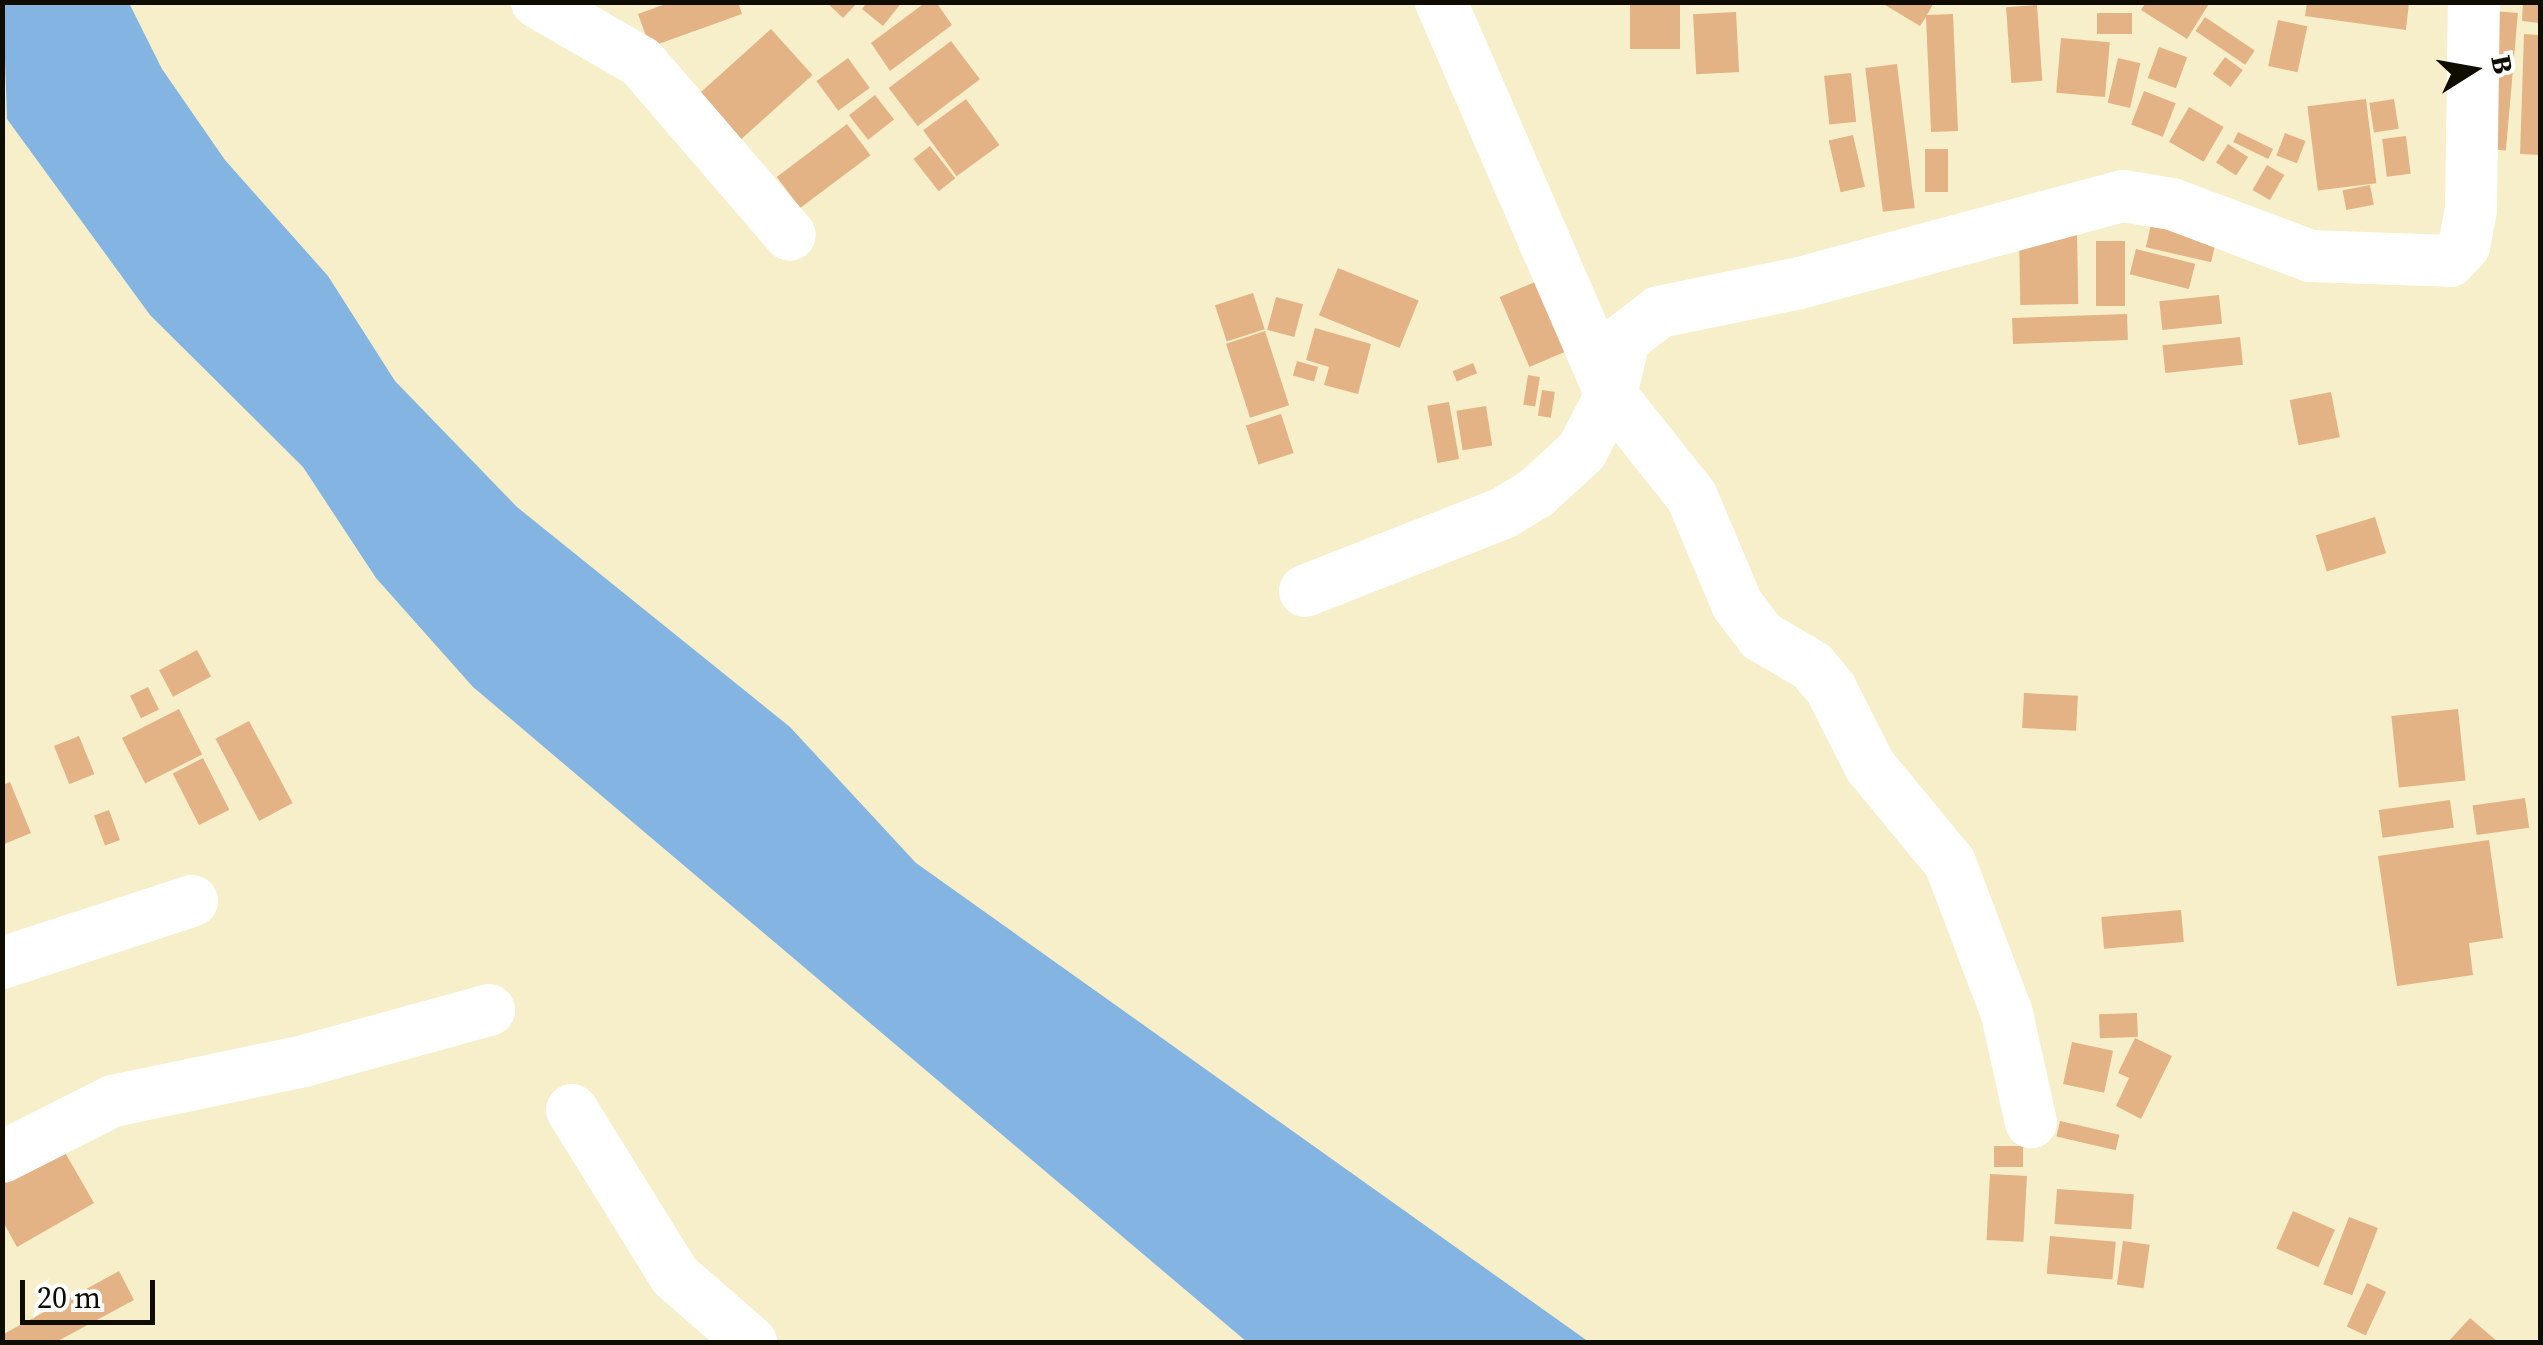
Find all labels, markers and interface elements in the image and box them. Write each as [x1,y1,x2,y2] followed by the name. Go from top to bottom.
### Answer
[2423,20,2523,120] north arrow
[2482,52,2523,77] text: B
[25,1260,160,1322] scale bar
[37,1277,101,1318] text: 20 m

